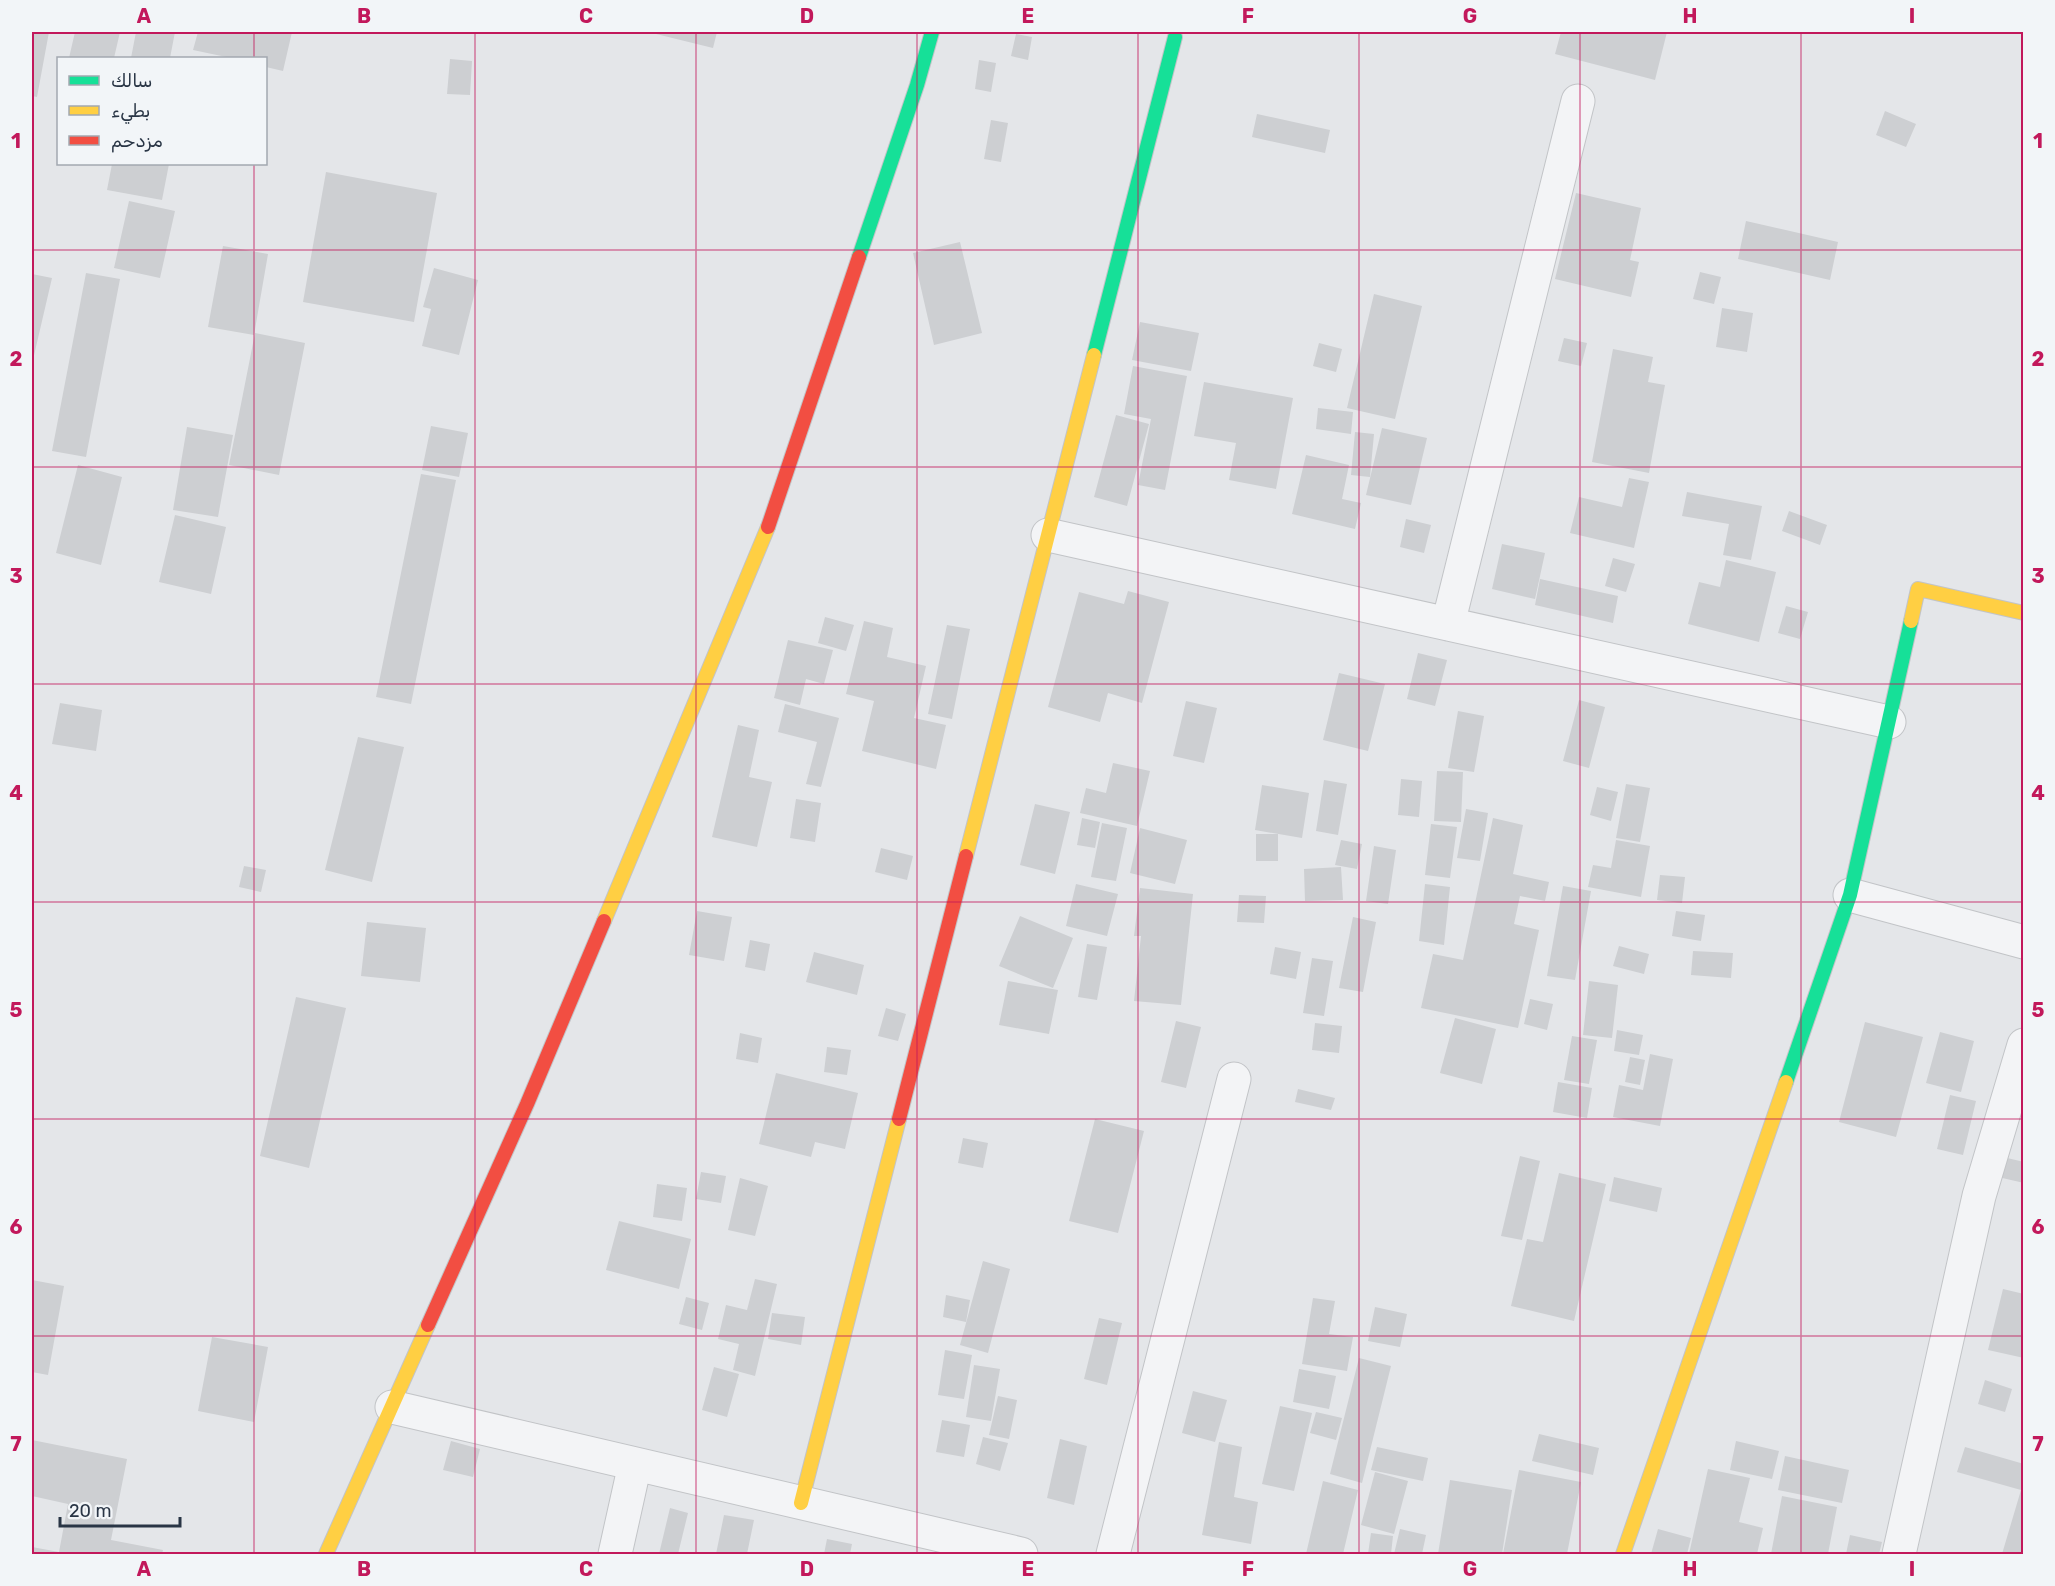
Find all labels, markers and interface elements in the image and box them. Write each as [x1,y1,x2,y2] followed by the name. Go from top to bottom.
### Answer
[137,4,152,28] text: A
[357,4,371,28] text: B
[579,4,593,28] text: C
[800,4,814,28] text: D
[1022,4,1034,28] text: E
[1242,4,1254,28] text: F
[1463,4,1477,28] text: G
[1683,4,1697,28] text: H
[1909,4,1915,28] text: I
[57,57,267,165] legend
[111,70,152,92] text: سالك
[111,100,150,124] text: بطيء
[11,129,21,153] text: 1
[2033,129,2043,153] text: 1
[111,130,163,153] text: مزدحم
[10,347,23,371] text: 2
[2032,347,2045,371] text: 2
[9,564,23,588] text: 3
[2031,564,2045,588] text: 3
[9,781,23,805] text: 4
[2031,781,2045,805] text: 4
[10,998,23,1022] text: 5
[2032,998,2045,1022] text: 5
[9,1215,23,1239] text: 6
[2031,1215,2045,1239] text: 6
[10,1432,22,1456] text: 7
[2032,1432,2044,1456] text: 7
[60,1490,180,1528] scale bar
[69,1500,111,1522] text: 20 m
[137,1557,152,1581] text: A
[357,1557,371,1581] text: B
[579,1557,593,1581] text: C
[800,1557,814,1581] text: D
[1022,1557,1034,1581] text: E
[1242,1557,1254,1581] text: F
[1463,1557,1477,1581] text: G
[1683,1557,1697,1581] text: H
[1909,1557,1915,1581] text: I

